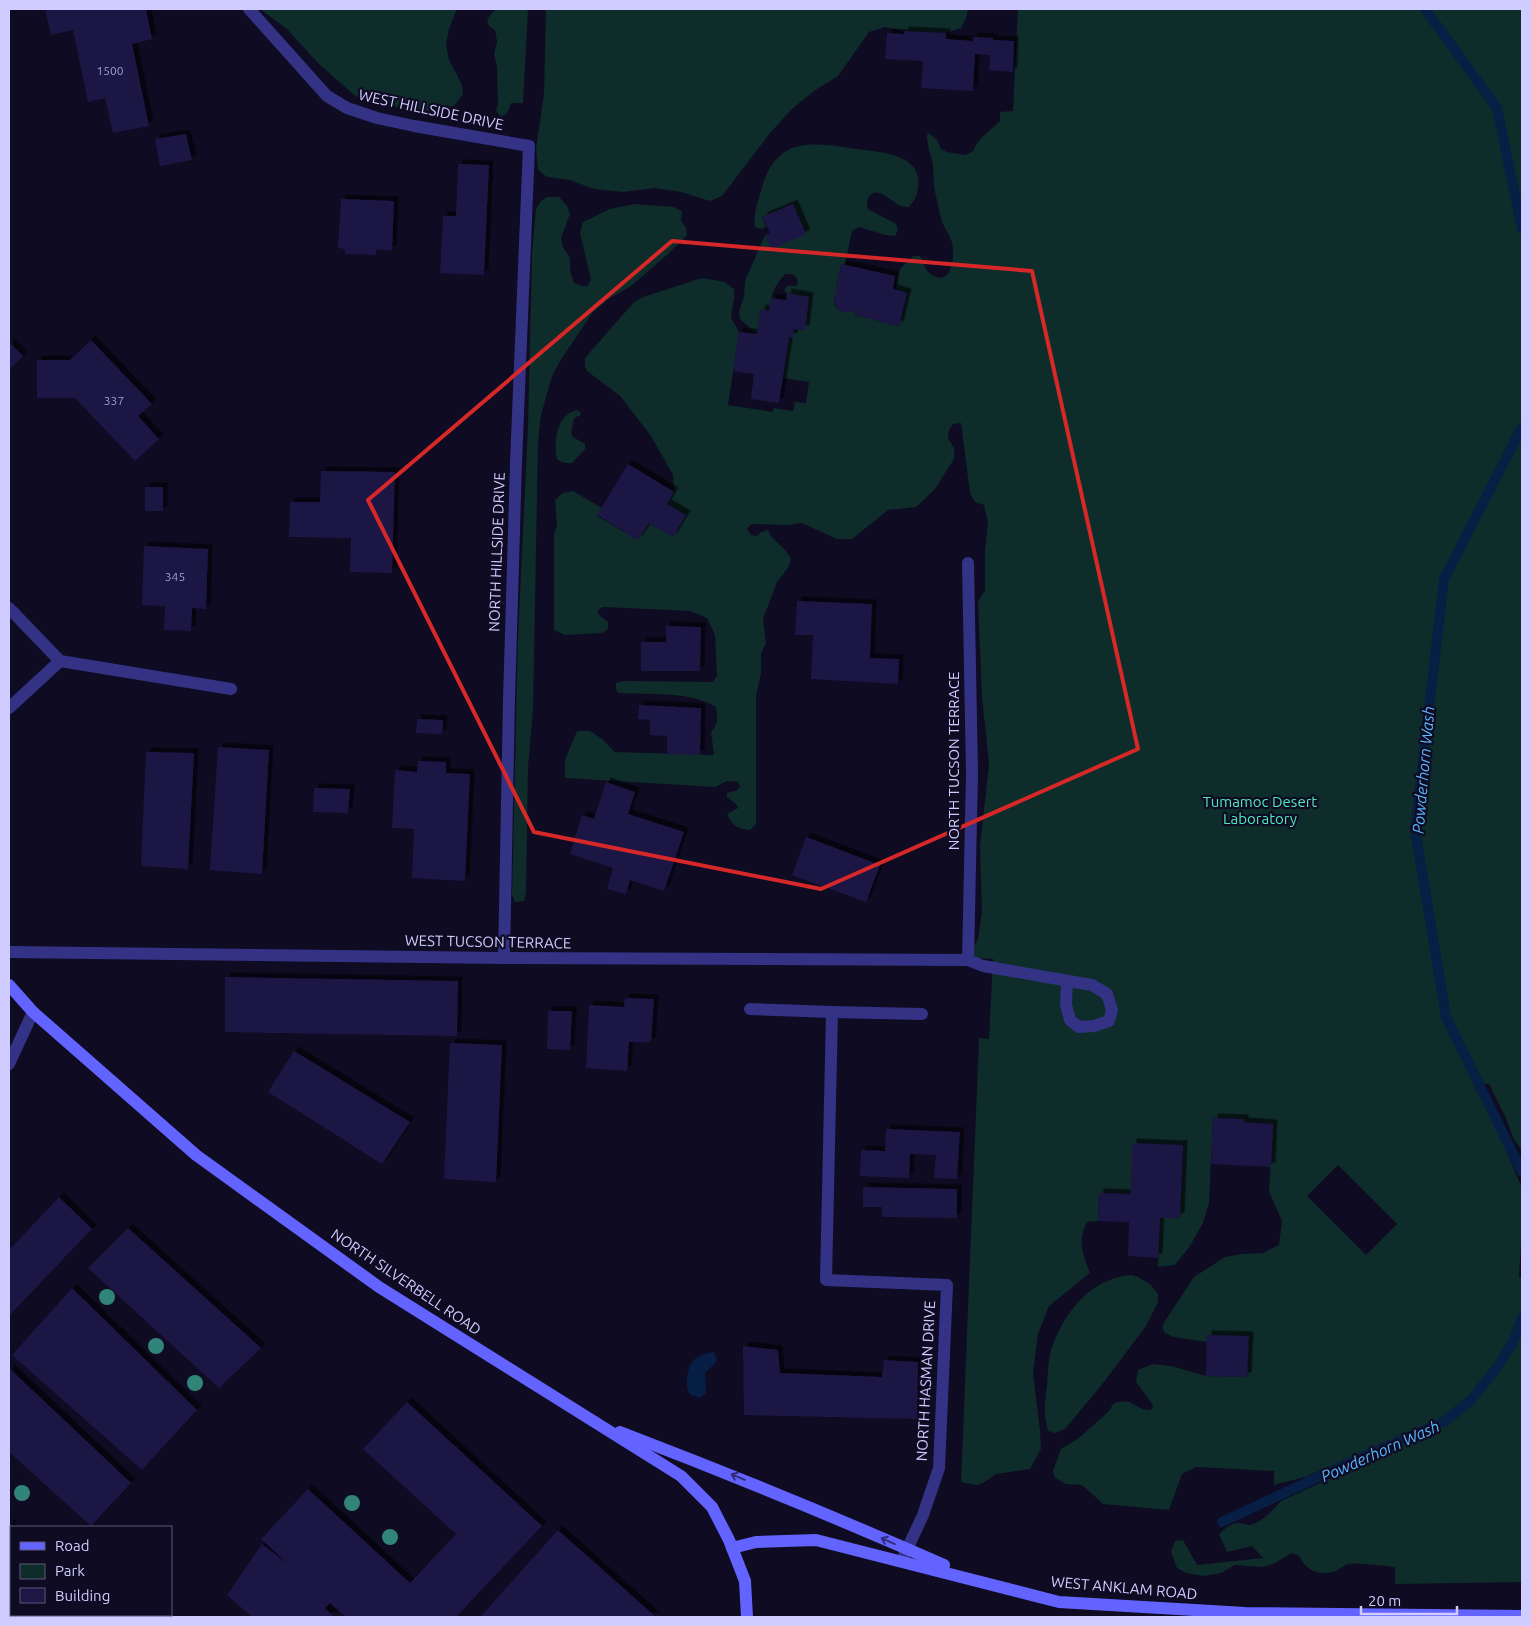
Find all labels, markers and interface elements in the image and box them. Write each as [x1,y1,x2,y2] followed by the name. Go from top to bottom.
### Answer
[96,64,124,77] house number: 1500
[357,86,505,133] street label: WEST HILLSIDE DRIVE
[104,394,124,407] house number: 337
[485,472,508,632] street label: NORTH HILLSIDE DRIVE
[165,570,185,583] house number: 345
[945,672,962,850] street label: NORTH TUCSON TERRACE
[1408,705,1438,835] water label: Powderhorn Wash
[1203,793,1317,827] park label: Tumamoc Desert Laboratory
[405,932,571,951] street label: WEST TUCSON TERRACE
[328,1225,484,1338] street label: NORTH SILVERBELL ROAD
[913,1300,938,1462] street label: NORTH HASMAN DRIVE
[1318,1417,1442,1485] water label: Powderhorn Wash
[731,1472,746,1482] one-way arrow
[10,1526,172,1616] legend
[881,1535,896,1545] one-way arrow
[55,1537,90,1554] text: Road
[55,1562,85,1579] text: Park
[1050,1573,1198,1602] street label: WEST ANKLAM ROAD
[1361,1584,1457,1616] scale bar
[55,1587,110,1604] text: Building
[1368,1592,1401,1609] text: 20 m

